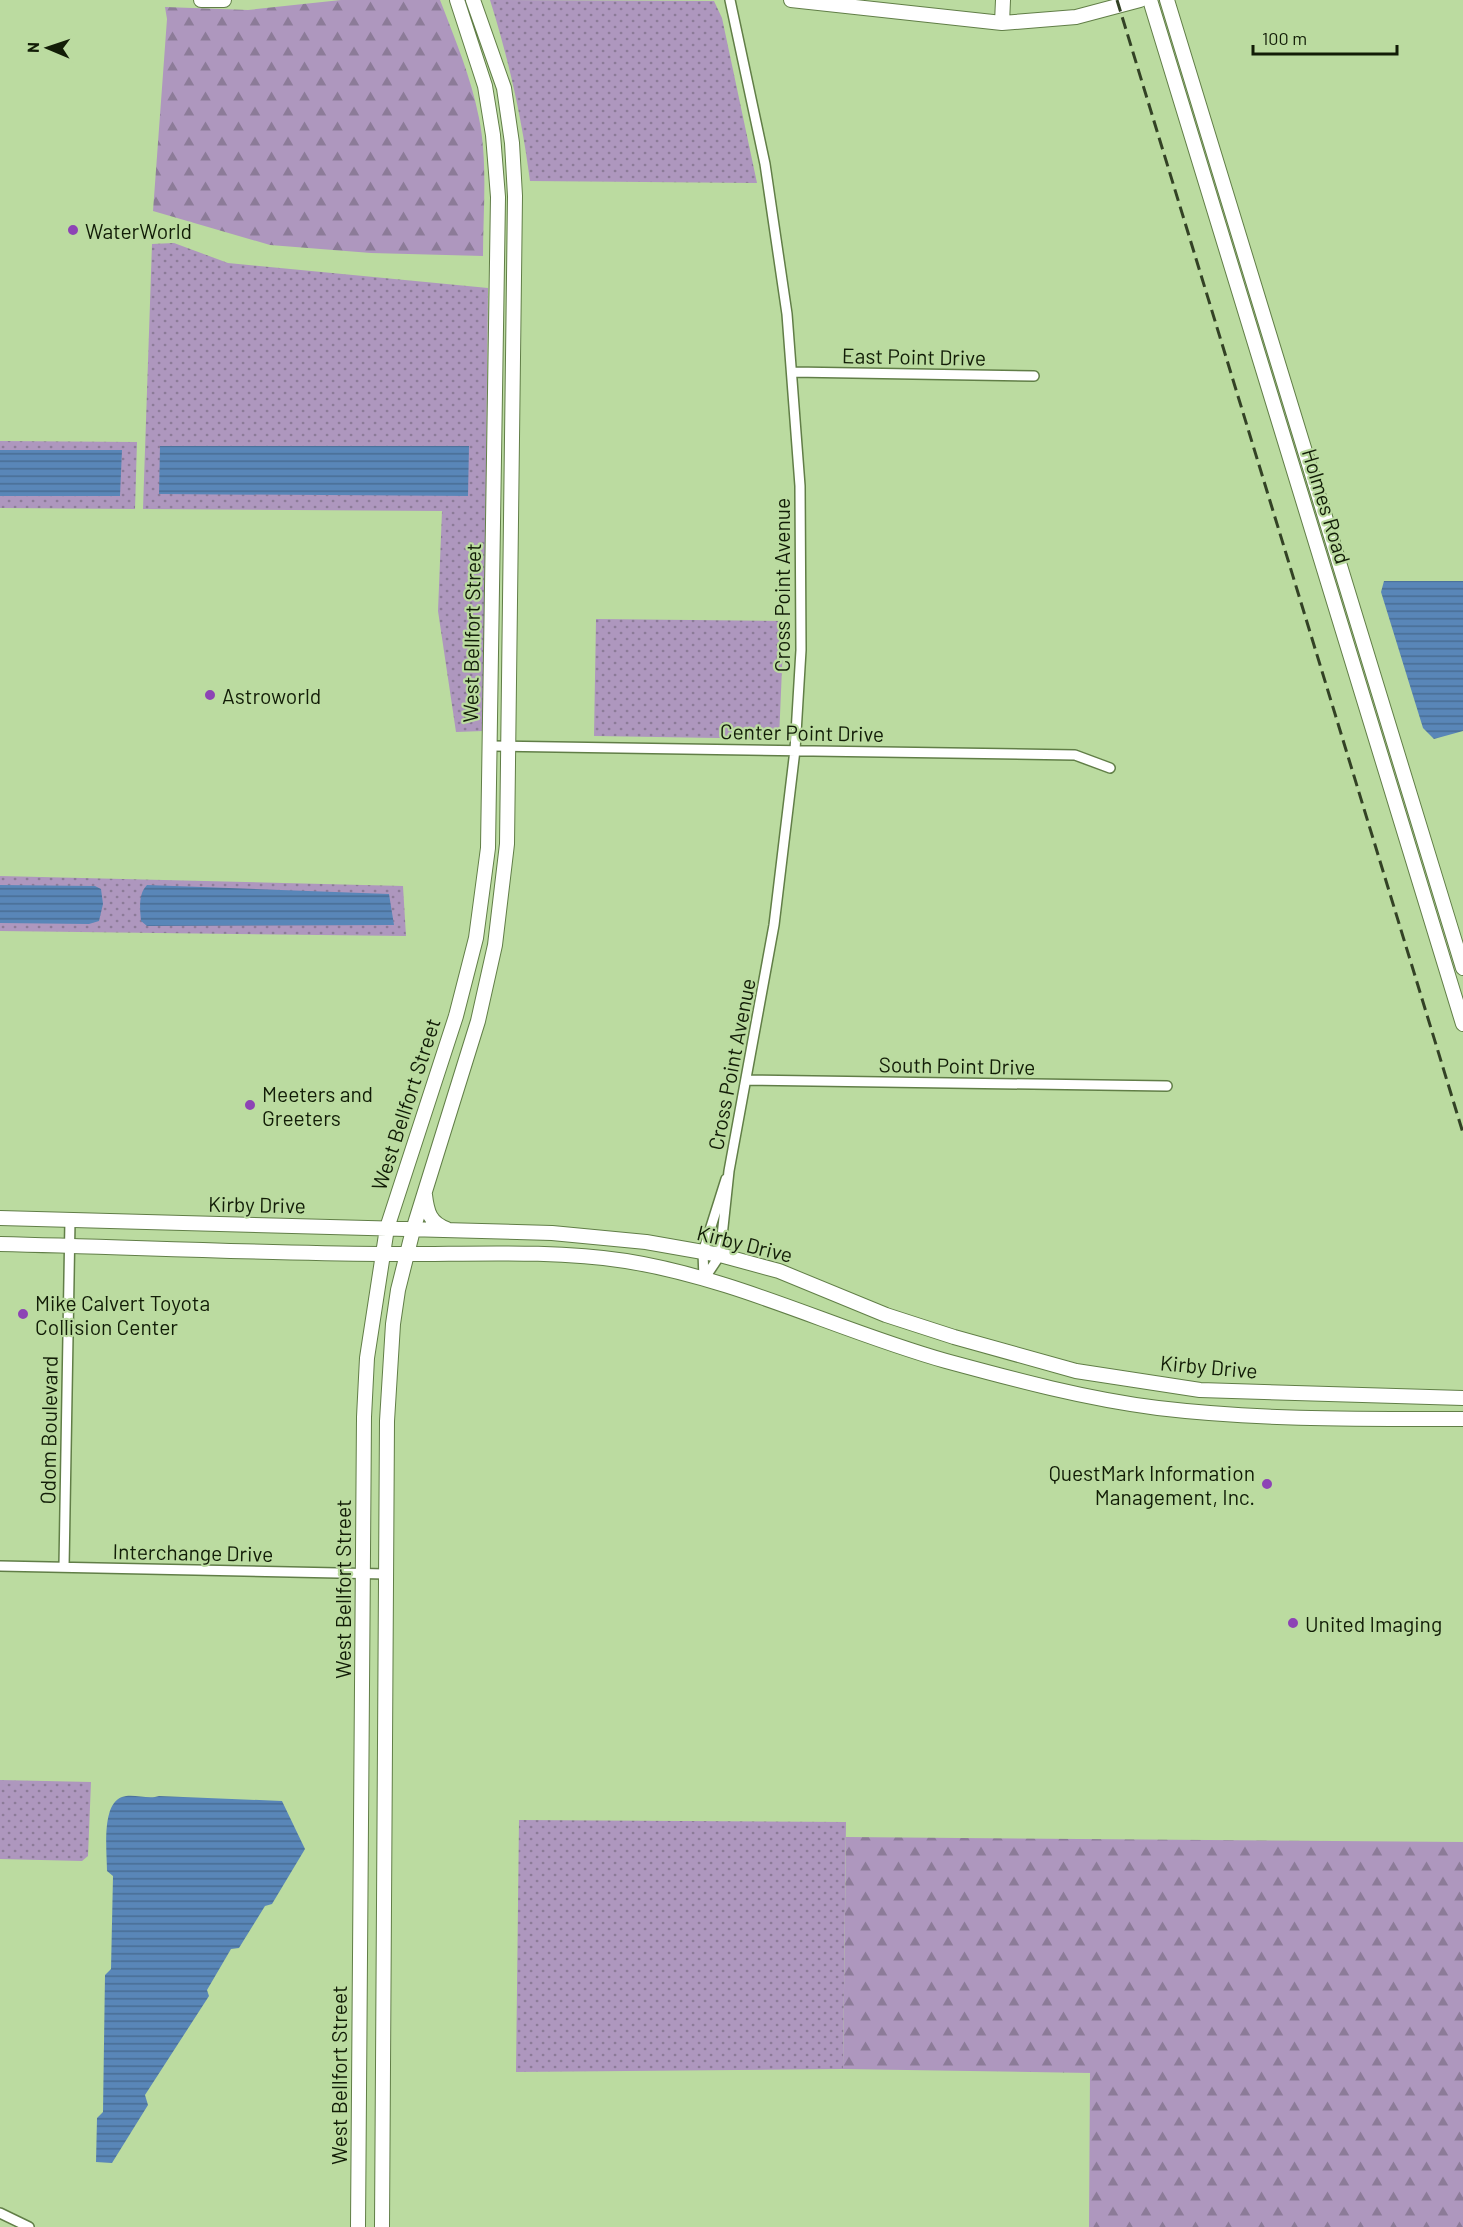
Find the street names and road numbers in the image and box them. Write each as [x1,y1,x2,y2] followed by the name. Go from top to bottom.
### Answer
[842,342,986,370] street label: East Point Drive
[1298,445,1356,567] street label: Holmes Road
[769,498,794,672] street label: Cross Point Avenue
[457,543,485,723] street label: West Bellfort Street
[720,718,884,746] street label: Center Point Drive
[702,976,760,1152] street label: Cross Point Avenue
[365,1015,445,1193] street label: West Bellfort Street
[878,1051,1036,1079] street label: South Point Drive
[208,1191,306,1217] street label: Kirby Drive
[695,1219,795,1267] street label: Kirby Drive
[1159,1349,1259,1383] street label: Kirby Drive
[34,1355,62,1505] street label: Odom Boulevard
[330,1499,355,1679] street label: West Bellfort Street
[113,1538,273,1566] street label: Interchange Drive
[326,1985,351,2165] street label: West Bellfort Street

